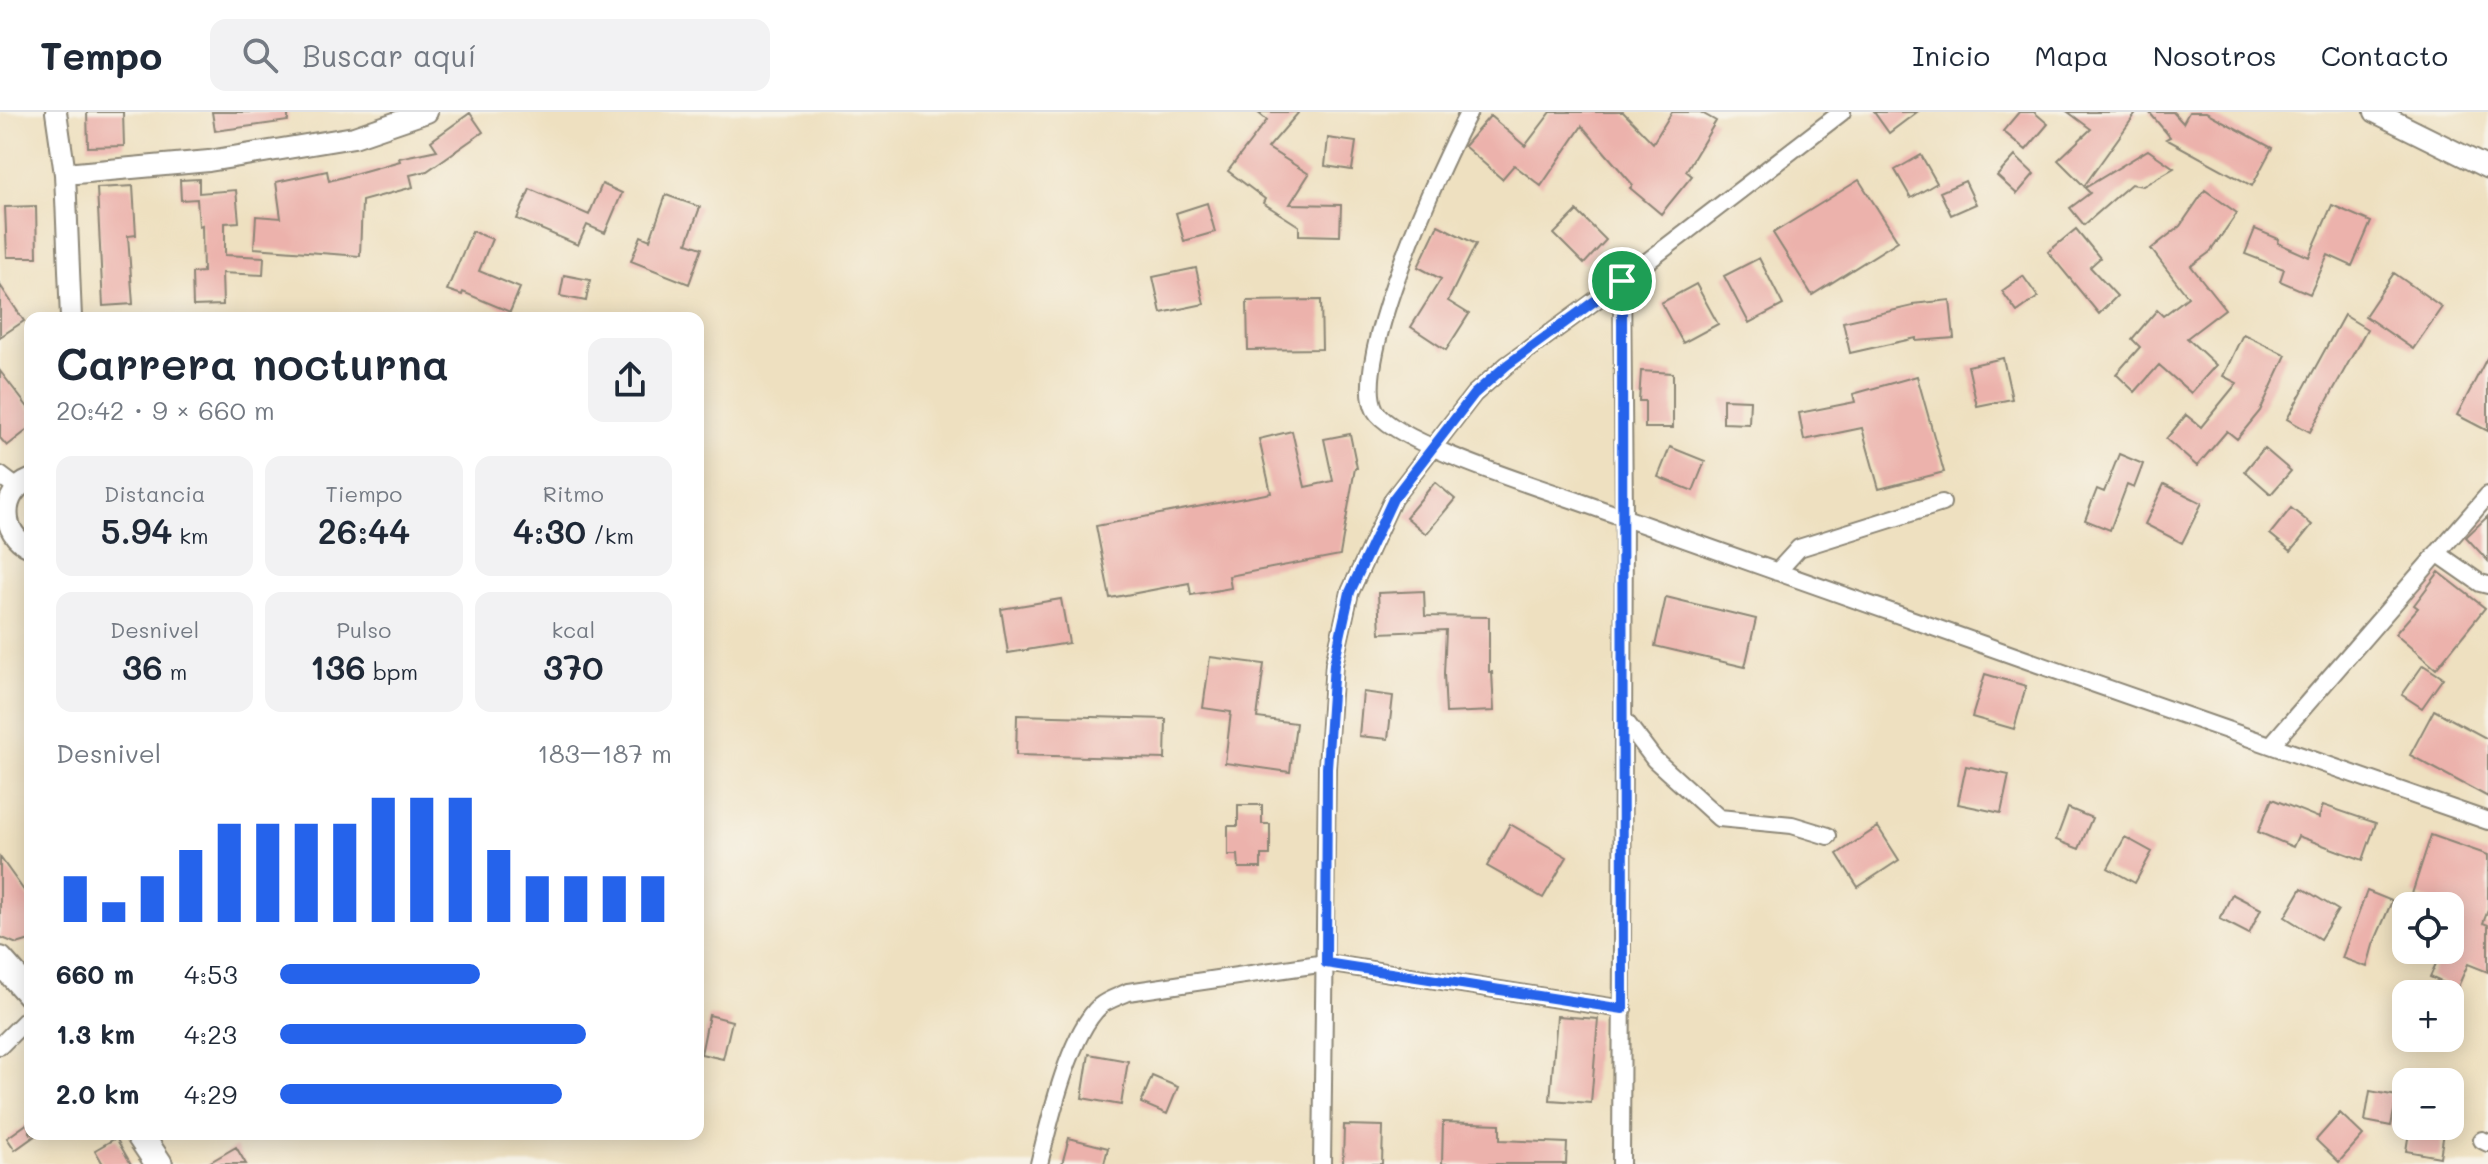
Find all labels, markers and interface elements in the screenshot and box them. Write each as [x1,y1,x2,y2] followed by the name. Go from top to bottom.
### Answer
[210,19,770,91] search box
[40,30,162,80] text: Tempo
[238,33,282,77] icon: search
[302,35,477,75] text: Buscar aquí
[1912,37,1990,73] text: Inicio
[2034,37,2109,73] text: Mapa
[2153,37,2277,73] text: Nosotros
[2321,37,2448,73] text: Contacto
[1588,247,1656,315] pin
[1600,259,1644,303] icon: arrive
[56,334,449,391] text: Carrera nocturna
[588,338,672,422] button: share
[56,393,275,427] text: 20:42 · 9 × 660 m
[104,479,205,508] text: Distancia
[326,479,402,508] text: Tiempo
[543,479,604,508] text: Ritmo
[101,508,172,553] text: 5.94
[318,508,410,553] text: 26:44
[513,508,586,553] text: 4:30
[172,521,209,550] text: km
[586,521,634,550] text: /km
[110,615,199,644] text: Desnivel
[337,615,391,644] text: Pulso
[551,615,595,644] text: kcal
[122,644,163,689] text: 36
[310,644,366,689] text: 136
[543,644,604,689] text: 370
[163,657,187,686] text: m
[366,657,418,686] text: bpm
[56,736,161,770] text: Desnivel
[537,736,672,770] text: 183–187 m
[2392,892,2464,1140] map controls
[2392,892,2464,964] button: locate
[56,957,134,991] text: 660 m
[184,957,238,991] text: 4:53
[2392,980,2464,1052] button: +
[56,1017,135,1051] text: 1.3 km
[184,1017,237,1051] text: 4:23
[2392,1068,2464,1140] button: −
[56,1077,139,1111] text: 2.0 km
[184,1077,237,1111] text: 4:29

